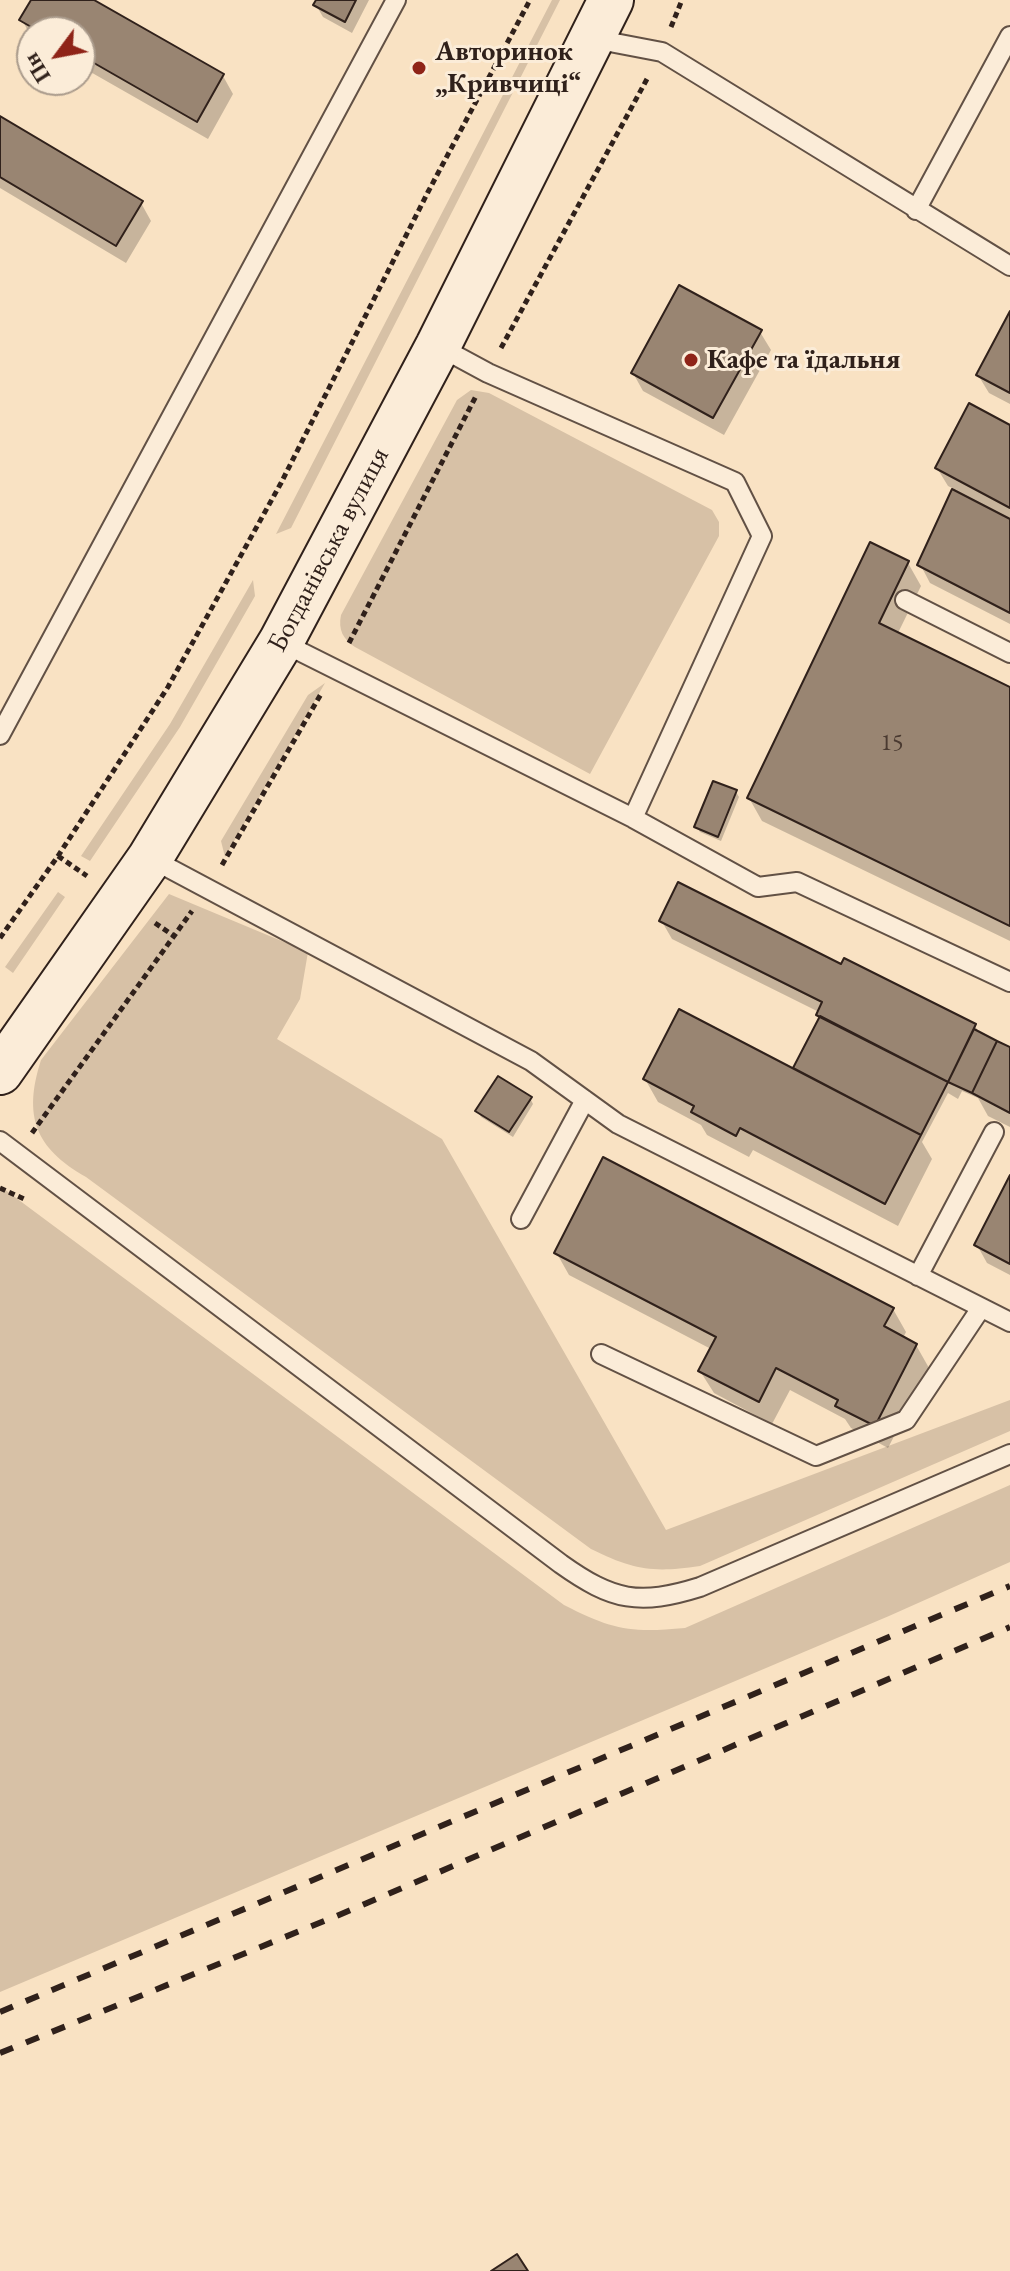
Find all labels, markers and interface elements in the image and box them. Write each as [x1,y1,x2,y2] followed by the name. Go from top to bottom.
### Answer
[16,16,96,96] north arrow
[435,35,581,101] place label: Авторинок „Кривчиці“
[17,47,57,88] text: Пн
[410,59,428,77] marker: Авторинок „Кривчиці“
[707,343,900,377] place label: Кафе та їдальня
[682,351,700,369] marker: Кафе та їдальня
[261,442,397,658] street label: Богданівська вулиця
[880,729,904,757] house number: 15

